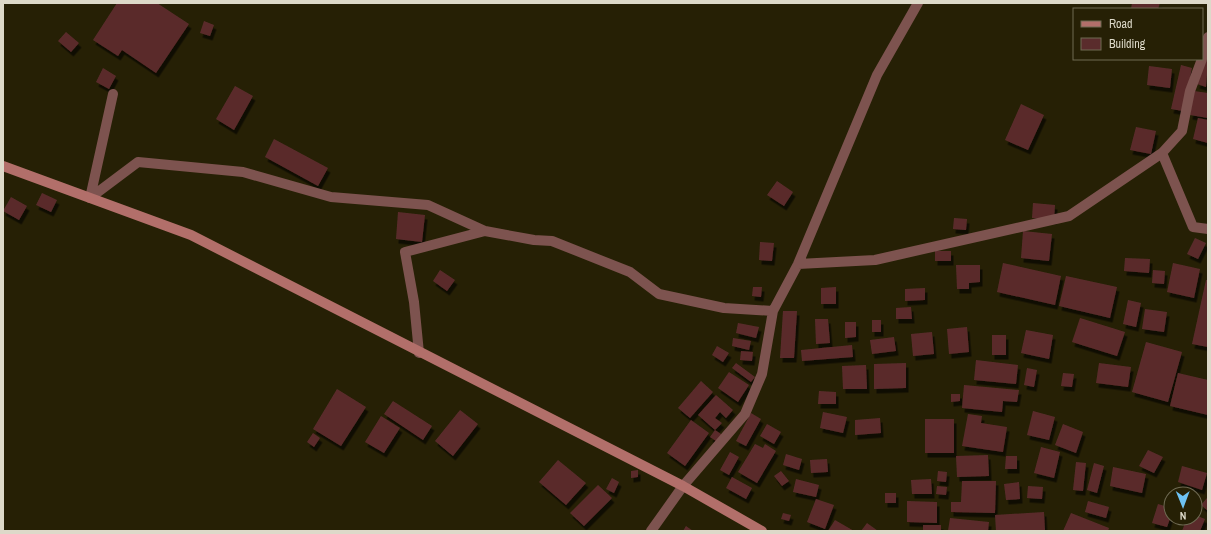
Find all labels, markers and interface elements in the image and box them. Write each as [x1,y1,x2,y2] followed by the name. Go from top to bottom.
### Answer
[1073,8,1203,60] legend
[1109,16,1133,32] text: Road
[1109,36,1146,52] text: Building
[1163,486,1203,526] north arrow
[1180,509,1187,523] text: N

